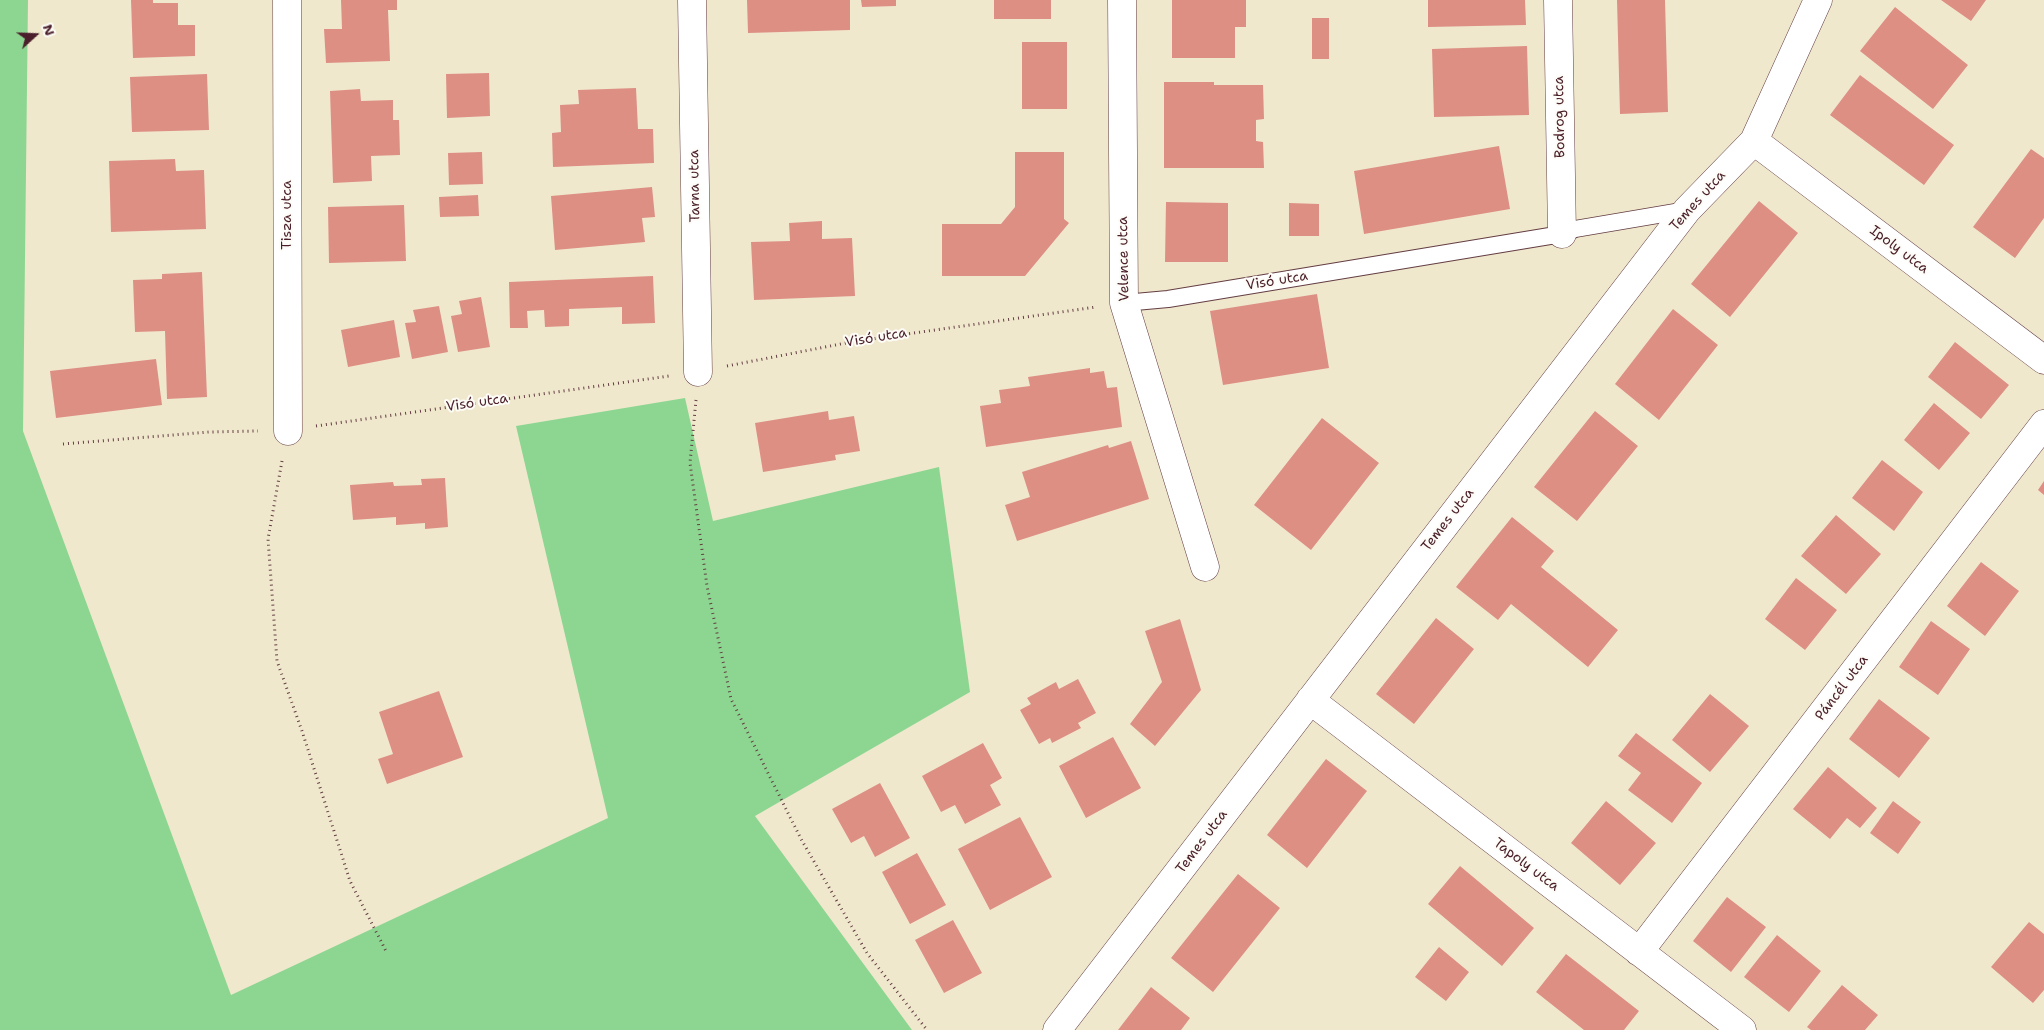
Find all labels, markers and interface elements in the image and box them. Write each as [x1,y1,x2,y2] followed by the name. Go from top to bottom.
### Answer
[10,10,60,60] north arrow
[39,22,59,38] text: N
[1551,76,1569,158] street label: Bodrog utca
[686,149,704,223] street label: Tarna utca
[1667,167,1729,235] street label: Temes utca
[279,180,295,250] street label: Tisza utca
[1115,216,1133,302] street label: Velence utca
[1866,222,1932,278] street label: Ipoly utca
[1245,268,1309,294] street label: Visó utca
[844,325,908,351] street label: Visó utca
[445,390,509,416] street label: Visó utca
[1418,485,1478,555] street label: Temes utca
[1812,652,1872,724] street label: Páncél utca
[1173,807,1231,877] street label: Temes utca
[1490,835,1562,895] street label: Tapoly utca

